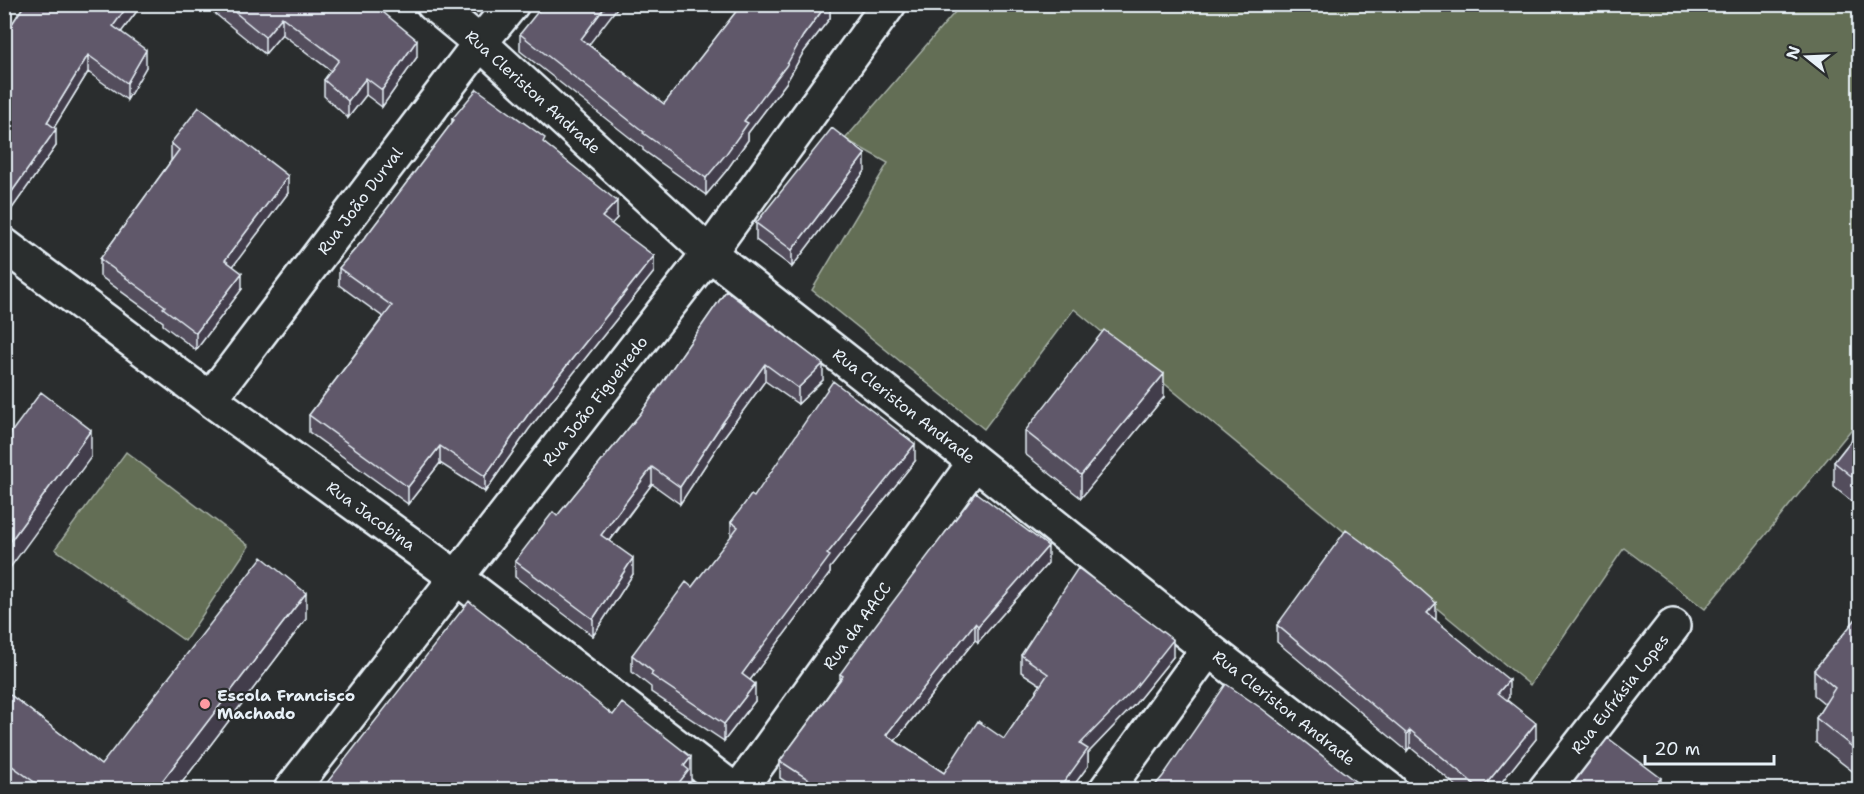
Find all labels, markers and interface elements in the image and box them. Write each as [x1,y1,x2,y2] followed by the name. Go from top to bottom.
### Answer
[461,26,605,158] street label: Rua Cleriston Andrade
[1777,27,1837,87] north arrow
[1781,43,1805,62] text: N
[313,143,407,259] street label: Rua João Durval
[538,332,652,470] street label: Rua João Figueiredo
[828,344,980,468] street label: Rua Cleriston Andrade
[322,477,420,555] street label: Rua Jacobina
[818,578,896,674] street label: Rua da AACC
[1566,630,1674,758] street label: Rua Eufrásia Lopes
[1208,646,1360,770] street label: Rua Cleriston Andrade
[217,685,355,724] place label: Escola Francisco Machado
[198,697,212,711] marker: Escola Francisco Machado
[1645,728,1774,766] scale bar
[1654,737,1700,761] text: 20 m

